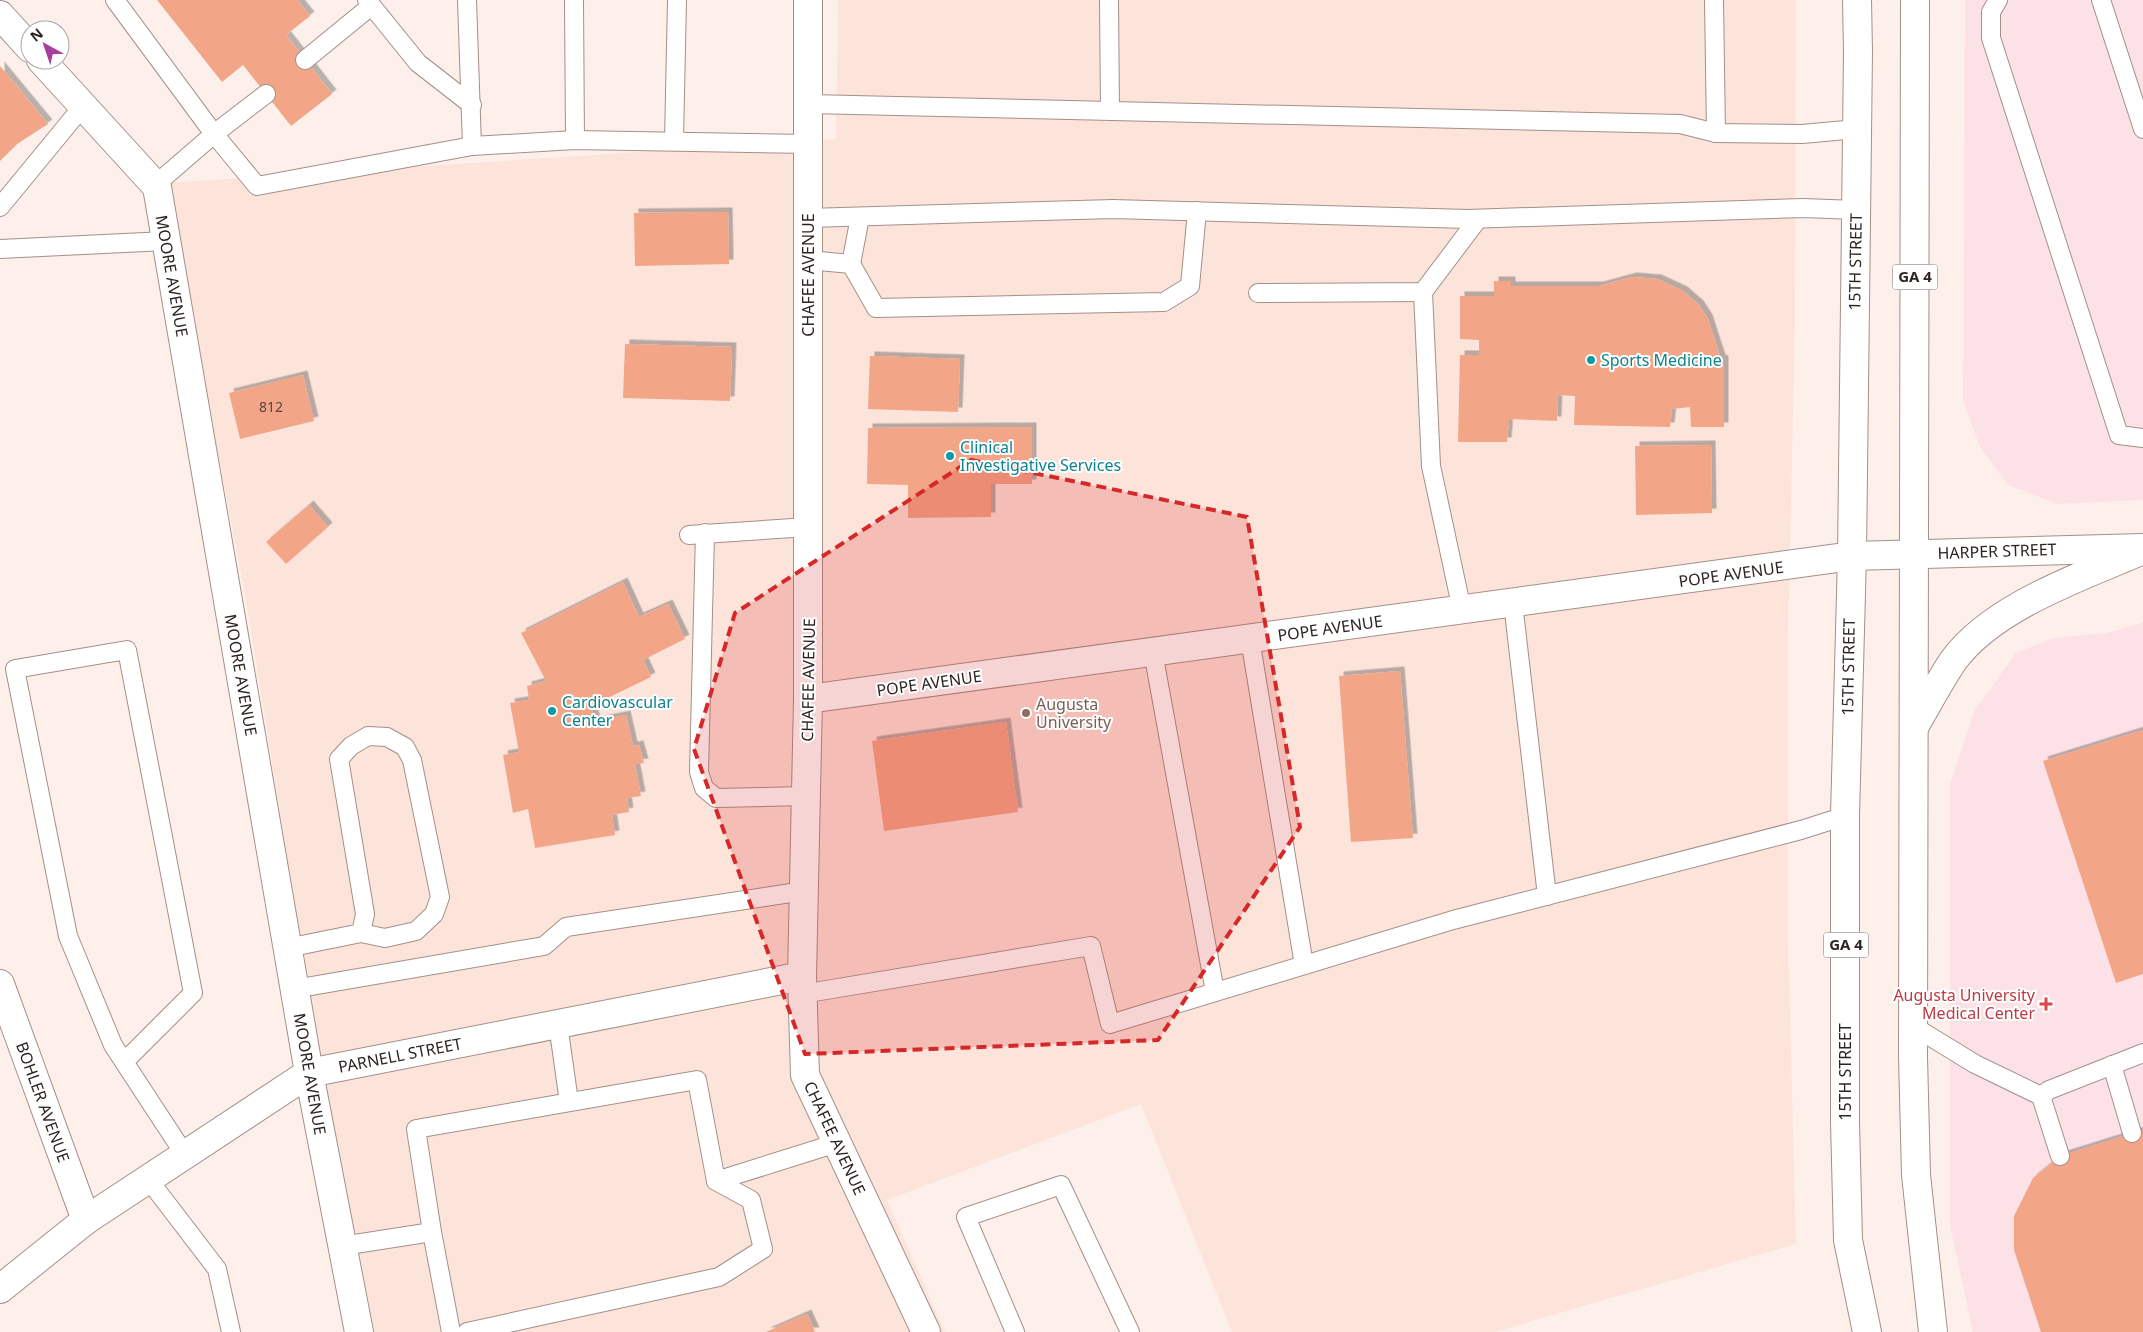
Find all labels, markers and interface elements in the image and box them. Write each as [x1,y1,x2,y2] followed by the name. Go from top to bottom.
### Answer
[20,20,70,70] north arrow
[26,24,47,46] text: N
[150,213,194,339] street label: MOORE AVENUE
[797,213,819,337] street label: CHAFEE AVENUE
[1843,213,1867,311] street label: 15TH STREET
[1892,264,1938,290] road number: GA 4
[1601,349,1722,371] place label: Sports Medicine
[1585,354,1597,366] marker: Sports Medicine
[259,397,283,416] house number: 812
[960,436,1121,476] place label: Clinical Investigative Services
[944,450,956,462] marker: Clinical Investigative Services
[1937,538,2057,564] street label: HARPER STREET
[1677,556,1785,592] street label: POPE AVENUE
[1276,610,1384,646] street label: POPE AVENUE
[219,612,263,738] street label: MOORE AVENUE
[796,618,820,742] street label: CHAFEE AVENUE
[1836,618,1860,716] street label: 15TH STREET
[875,665,983,701] street label: POPE AVENUE
[562,691,673,731] place label: Cardiovascular Center
[1036,693,1112,733] place label: Augusta University
[546,705,558,717] marker: Cardiovascular Center
[1020,707,1032,719] marker: Augusta University
[1824,932,1868,958] road number: GA 4
[1893,984,2036,1024] place label: Augusta University Medical Center
[2039,997,2053,1011] marker: Augusta University Medical Center
[288,1011,332,1137] street label: MOORE AVENUE
[1834,1023,1856,1121] street label: 15TH STREET
[336,1032,464,1078] street label: PARNELL STREET
[11,1039,75,1165] street label: BOHLER AVENUE
[799,1077,871,1199] street label: CHAFEE AVENUE

